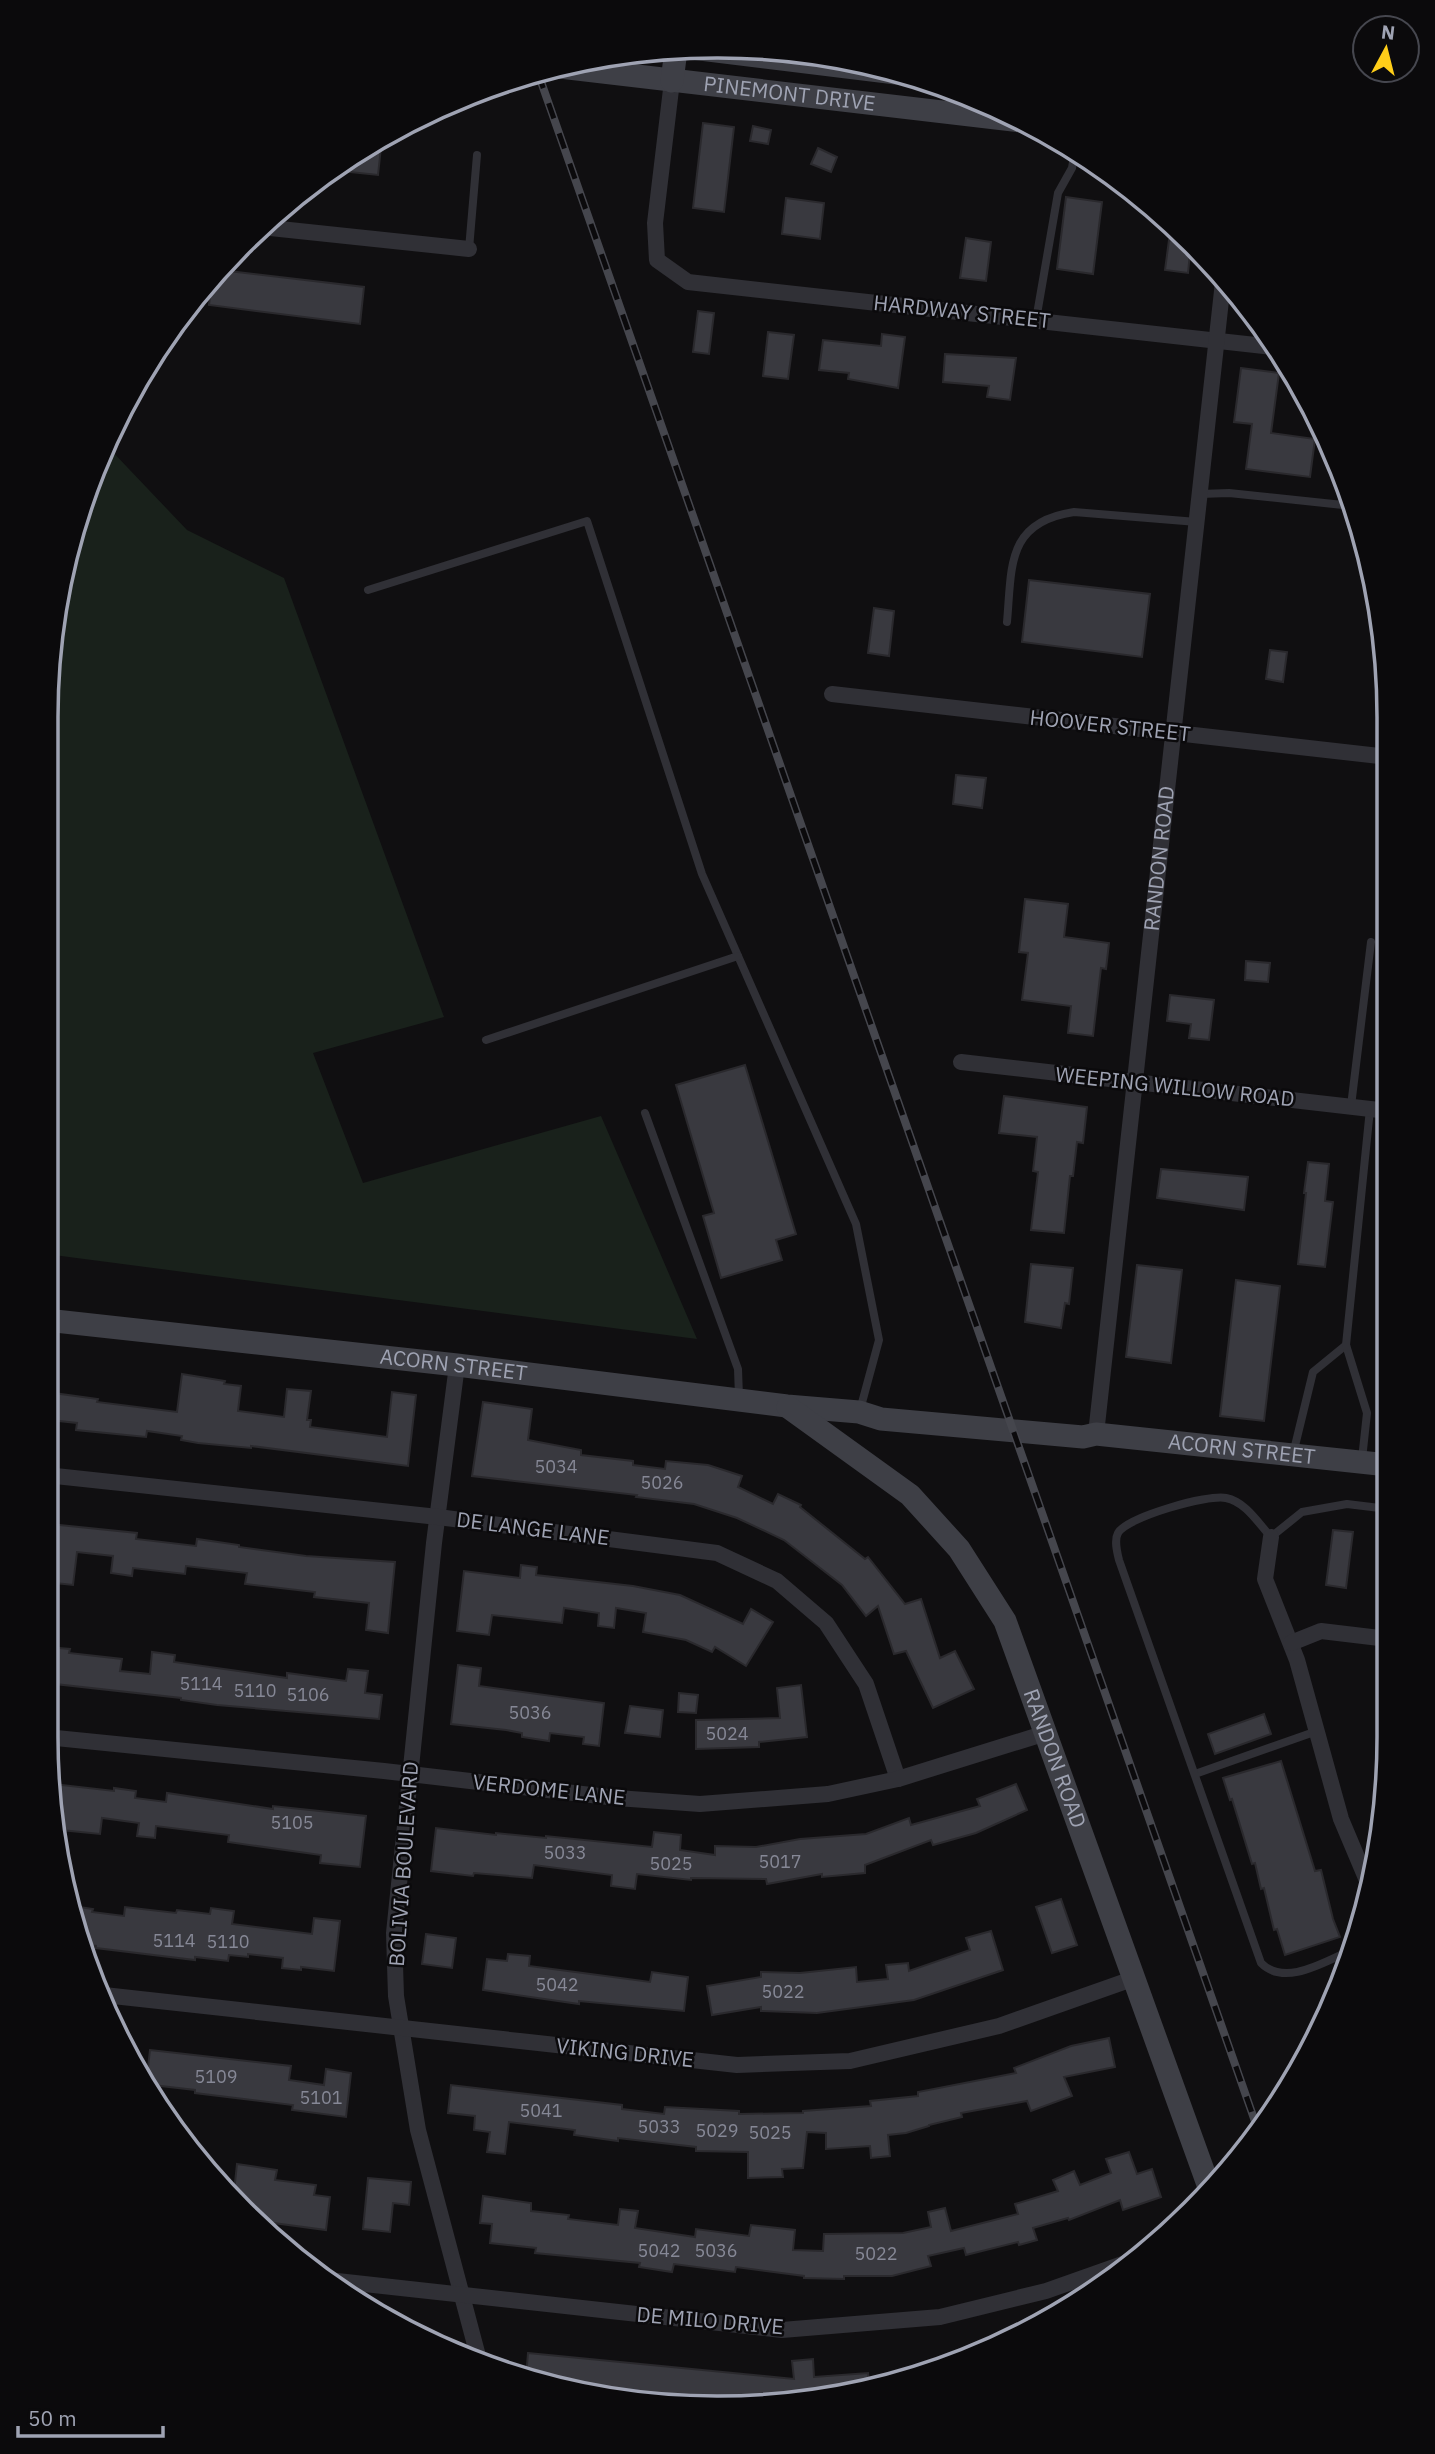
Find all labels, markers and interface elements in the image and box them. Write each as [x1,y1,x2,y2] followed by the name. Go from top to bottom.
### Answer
[1351,14,1421,84] north arrow
[1380,19,1396,45] text: N
[702,69,877,117] street label: PINEMONT DRIVE
[872,288,1052,334] street label: HARDWAY STREET
[1028,703,1192,747] street label: HOOVER STREET
[1137,784,1180,932] street label: RANDON ROAD
[1054,1060,1296,1112] street label: WEEPING WILLOW ROAD
[379,1342,529,1387] street label: ACORN STREET
[1167,1427,1317,1470] street label: ACORN STREET
[534,1455,578,1478] house number: 5034
[640,1471,684,1494] house number: 5026
[455,1505,611,1551] street label: DE LANGE LANE
[179,1672,223,1695] house number: 5114
[233,1679,277,1702] house number: 5110
[286,1683,330,1706] house number: 5106
[1018,1685,1093,1832] street label: RANDON ROAD
[508,1701,552,1724] house number: 5036
[705,1722,749,1745] house number: 5024
[382,1761,424,1967] street label: BOLIVIA BOULEVARD
[471,1767,627,1811] street label: VERDOME LANE
[270,1811,314,1834] house number: 5105
[543,1841,587,1864] house number: 5033
[758,1850,802,1873] house number: 5017
[649,1852,693,1875] house number: 5025
[152,1929,196,1952] house number: 5114
[206,1930,250,1953] house number: 5110
[535,1973,579,1996] house number: 5042
[761,1980,805,2003] house number: 5022
[555,2031,695,2073] street label: VIKING DRIVE
[194,2065,238,2088] house number: 5109
[299,2086,343,2109] house number: 5101
[519,2099,563,2122] house number: 5041
[637,2115,681,2138] house number: 5033
[695,2119,739,2142] house number: 5029
[748,2121,792,2144] house number: 5025
[637,2239,681,2262] house number: 5042
[694,2239,738,2262] house number: 5036
[854,2242,898,2265] house number: 5022
[635,2300,785,2340] street label: DE MILO DRIVE
[18,2394,163,2438] scale bar
[28,2404,77,2432] text: 50 m

